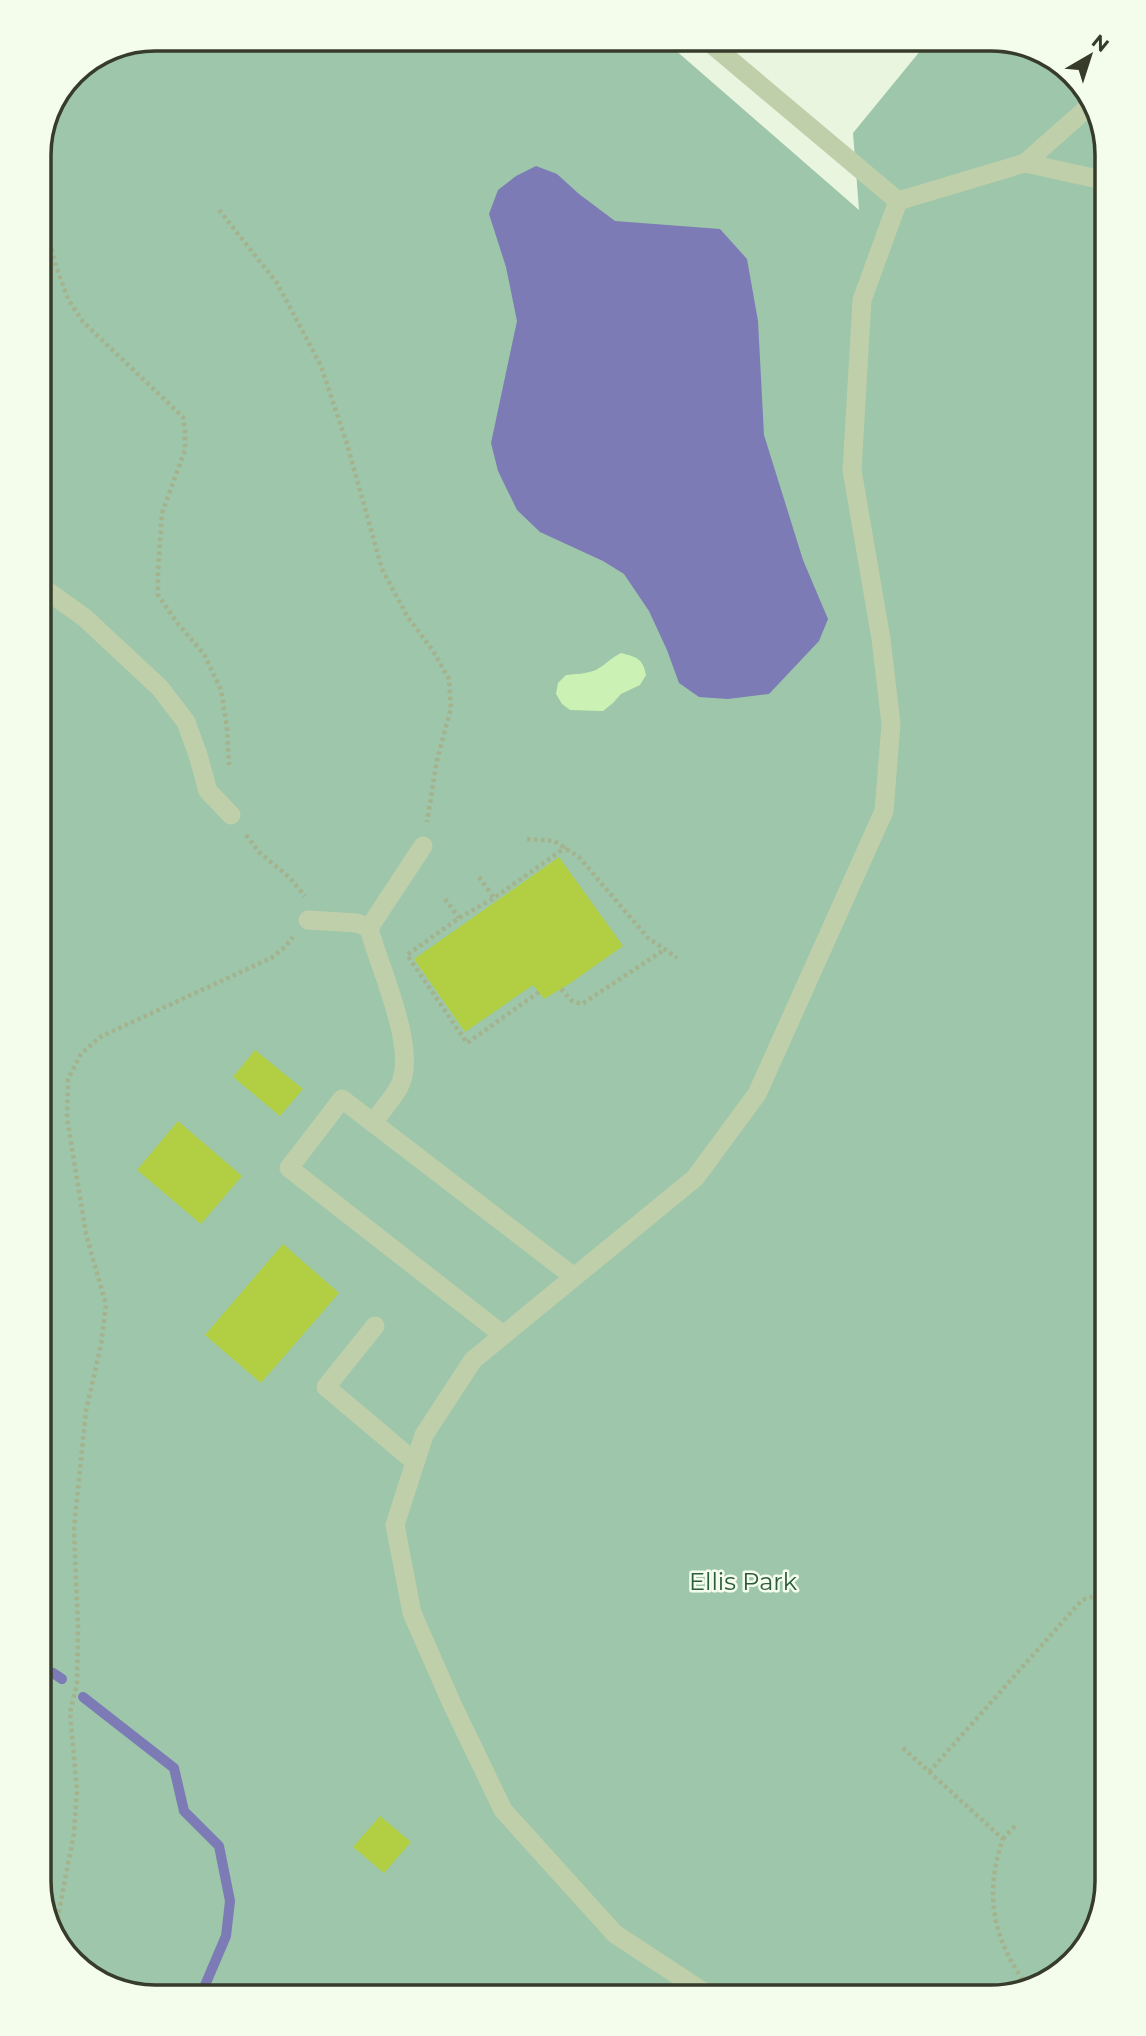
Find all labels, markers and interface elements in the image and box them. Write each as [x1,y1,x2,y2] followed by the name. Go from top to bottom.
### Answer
[1055,21,1125,91] north arrow
[1087,29,1114,57] text: N
[689,1567,798,1596] park label: Ellis Park

